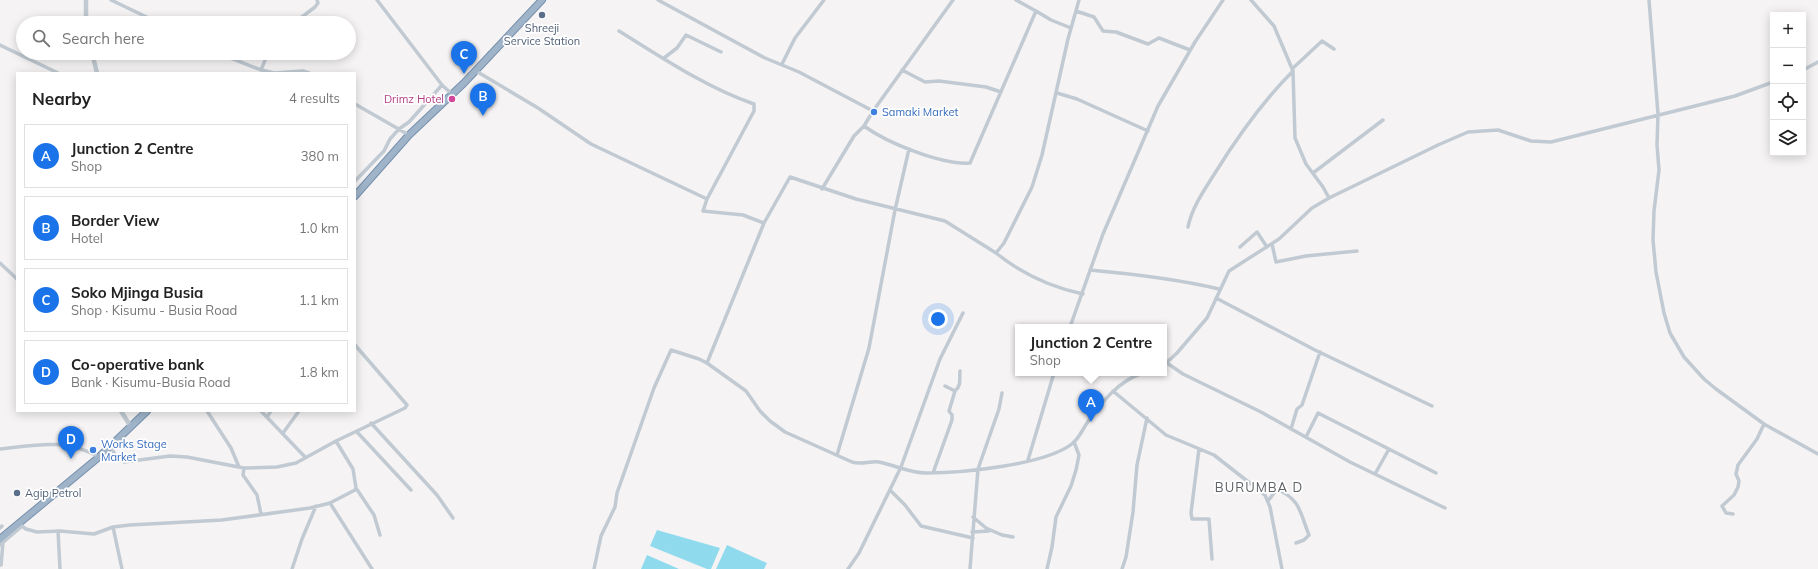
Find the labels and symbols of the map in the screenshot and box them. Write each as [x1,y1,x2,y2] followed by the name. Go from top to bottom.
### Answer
[537,10,547,20] marker: Shreeji Service Station
[504,21,580,48] place label: Shreeji Service Station
[451,41,477,74] pin: C
[470,83,496,116] pin: B
[384,92,444,106] place label: Drimz Hotel
[447,94,457,104] marker: Drimz Hotel
[882,105,958,119] place label: Samaki Market
[869,107,879,117] marker: Samaki Market
[928,309,948,329] your location
[1078,389,1104,422] pin: A
[58,426,84,459] pin: D
[101,437,167,464] place label: Works Stage Market
[88,445,98,455] marker: Works Stage Market
[1215,479,1303,495] district label: BURUMBA D
[25,486,81,500] place label: Agip Petrol
[12,488,22,498] marker: Agip Petrol

